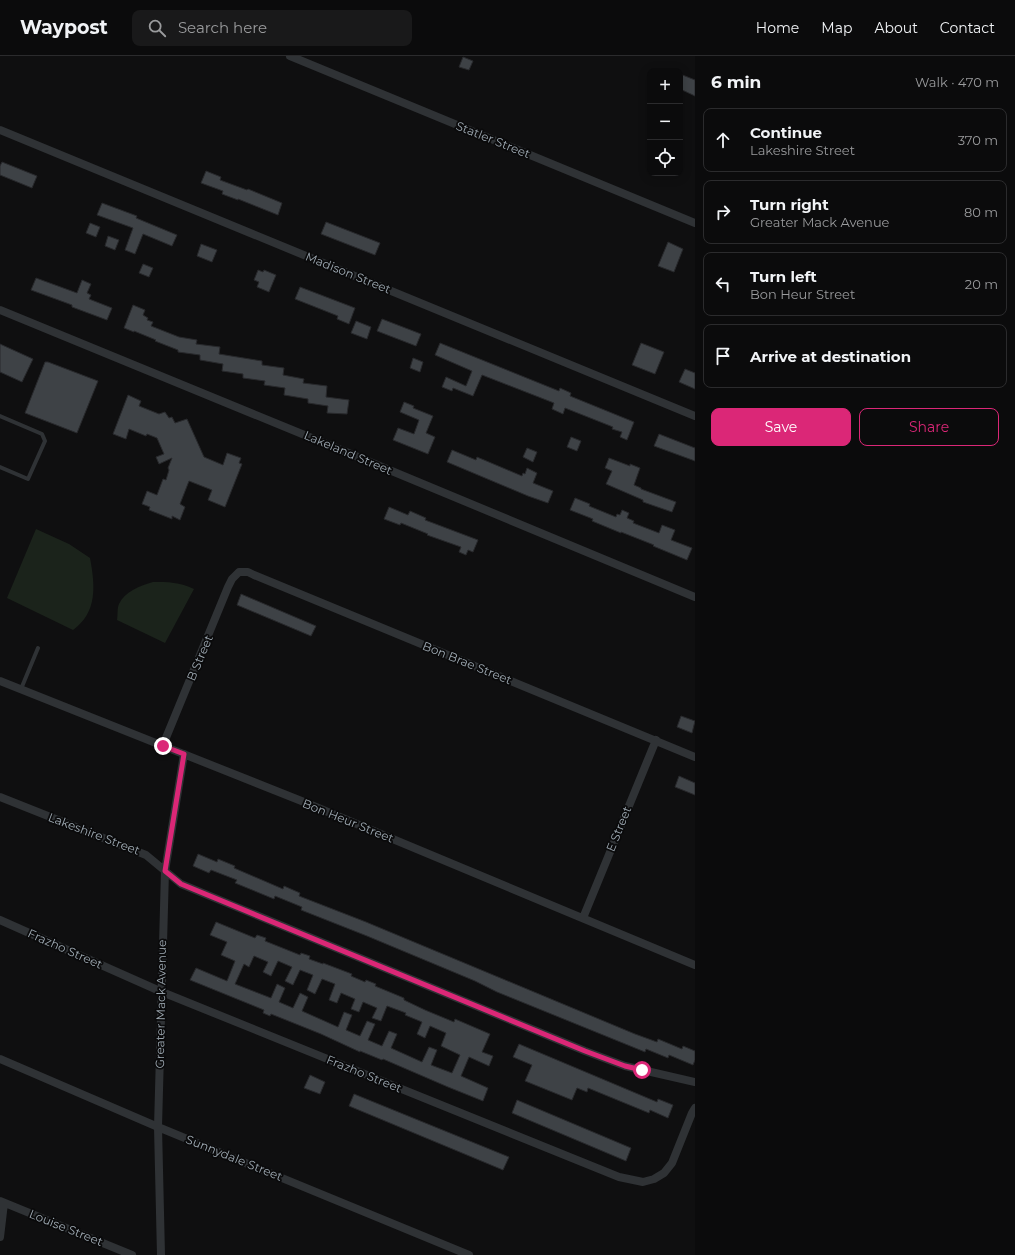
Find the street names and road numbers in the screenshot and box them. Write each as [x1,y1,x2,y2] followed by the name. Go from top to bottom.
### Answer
[454,118,533,161] street label: Statler Street
[303,249,393,297] street label: Madison Street
[302,427,395,478] street label: Lakeland Street
[183,632,216,683] street label: B Street
[420,638,514,687] street label: Bon Brae Street
[300,795,396,846] street label: Bon Heur Street
[603,804,634,854] street label: E Street
[46,809,142,858] street label: Lakeshire Street
[26,925,105,972] street label: Frazho Street
[152,939,169,1068] street label: Greater Mack Avenue
[324,1052,404,1096] street label: Frazho Street
[184,1131,285,1184] street label: Sunnydale Street
[27,1206,105,1249] street label: Louise Street

